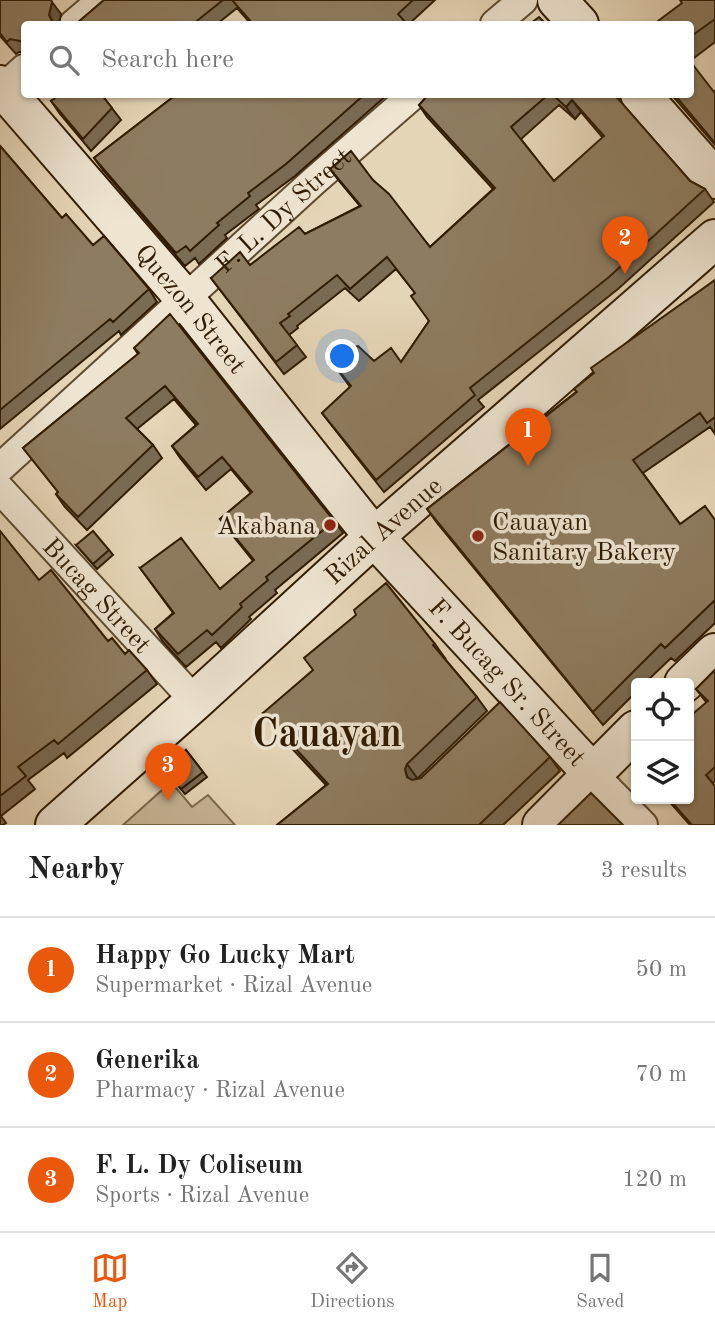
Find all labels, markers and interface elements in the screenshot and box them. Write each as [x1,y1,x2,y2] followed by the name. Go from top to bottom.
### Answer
[21,21,694,98] search box
[45,41,83,79] icon: search
[101,47,234,73] text: Search here
[212,144,357,279] street label: F. L. Dy Street
[602,216,648,274] pin: 2
[129,240,250,379] street label: Quezon Street
[325,339,359,373] your location
[505,408,551,466] pin: 1
[321,473,448,590] street label: Rizal Avenue
[492,510,677,566] place label: Cauayan Sanitary Bakery
[217,514,316,540] place label: Akabana
[322,517,338,533] marker: Akabana
[470,528,486,544] marker: Cauayan Sanitary Bakery
[37,534,155,659] street label: Bucag Street
[423,594,590,772] street label: F. Bucag Sr. Street
[631,678,694,804] map controls
[631,678,694,741] button: locate
[252,716,402,756] district label: Cauayan
[631,741,694,804] button: layers
[145,743,191,801] pin: 3
[28,855,125,885] text: Nearby
[601,859,687,882] text: 3 results
[95,943,354,969] text: Happy Go Lucky Mart
[44,958,58,981] text: 1
[636,958,687,981] text: 50 m
[95,974,372,997] text: Supermarket · Rizal Avenue
[95,1048,199,1074] text: Generika
[44,1063,58,1086] text: 2
[636,1063,687,1086] text: 70 m
[95,1079,345,1102] text: Pharmacy · Rizal Avenue
[95,1153,303,1179] text: F. L. Dy Coliseum
[44,1168,58,1191] text: 3
[622,1168,687,1191] text: 120 m
[95,1184,309,1207] text: Sports · Rizal Avenue
[91,1249,129,1314] tab: Map
[310,1249,395,1314] tab: Directions
[576,1249,624,1314] tab: Saved

